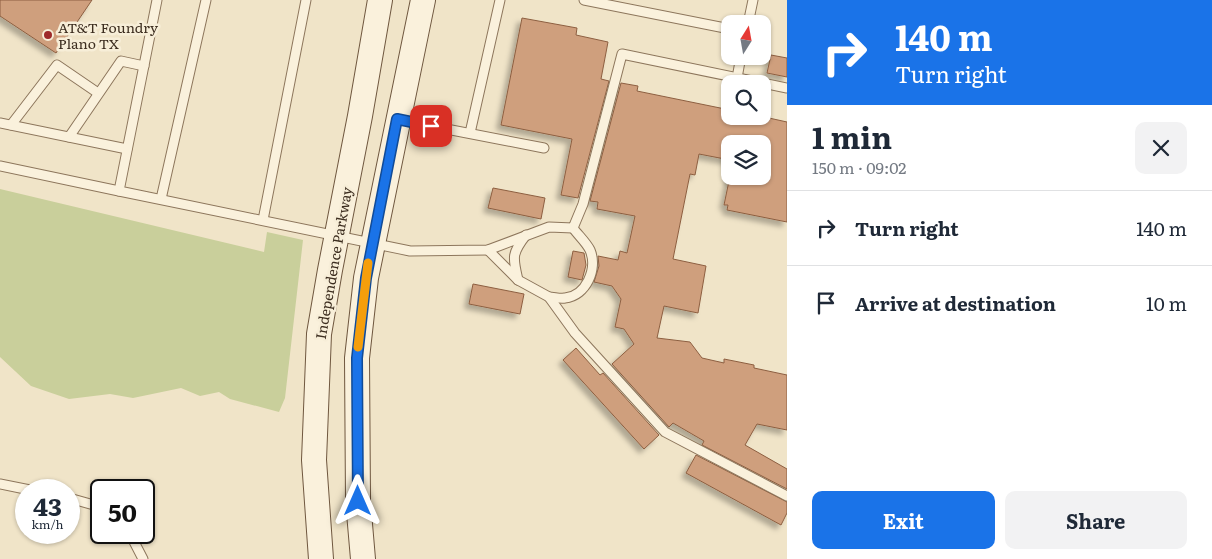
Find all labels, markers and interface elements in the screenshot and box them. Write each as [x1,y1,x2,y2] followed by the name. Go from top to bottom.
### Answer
[895,10,993,62] text: 140 m
[721,15,771,65] north arrow
[721,15,771,185] map controls
[58,17,159,53] place label: AT&T Foundry Plano TX
[812,20,877,85] icon: right
[42,29,54,41] marker: AT&T Foundry Plano TX
[895,57,1007,90] text: Turn right
[721,75,771,125] button: search
[410,105,452,147] pin
[417,112,445,140] icon: arrive
[812,114,892,158] text: 1 min
[1135,122,1187,174] button: close
[721,135,771,185] button: layers
[812,155,906,179] text: 150 m · 09:02
[310,184,356,341] street label: Independence Parkway
[812,214,840,242] icon: right
[855,214,959,242] text: Turn right
[1136,214,1187,242] text: 140 m
[812,289,840,317] icon: arrive
[855,289,1056,317] text: Arrive at destination
[1146,289,1187,317] text: 10 m
[331,474,383,526] position arrow
[90,479,155,544] speed limit sign: 50
[33,487,62,524] text: 43
[812,491,995,549] button: Exit
[1005,491,1187,549] button: Share
[32,515,63,533] text: km/h

